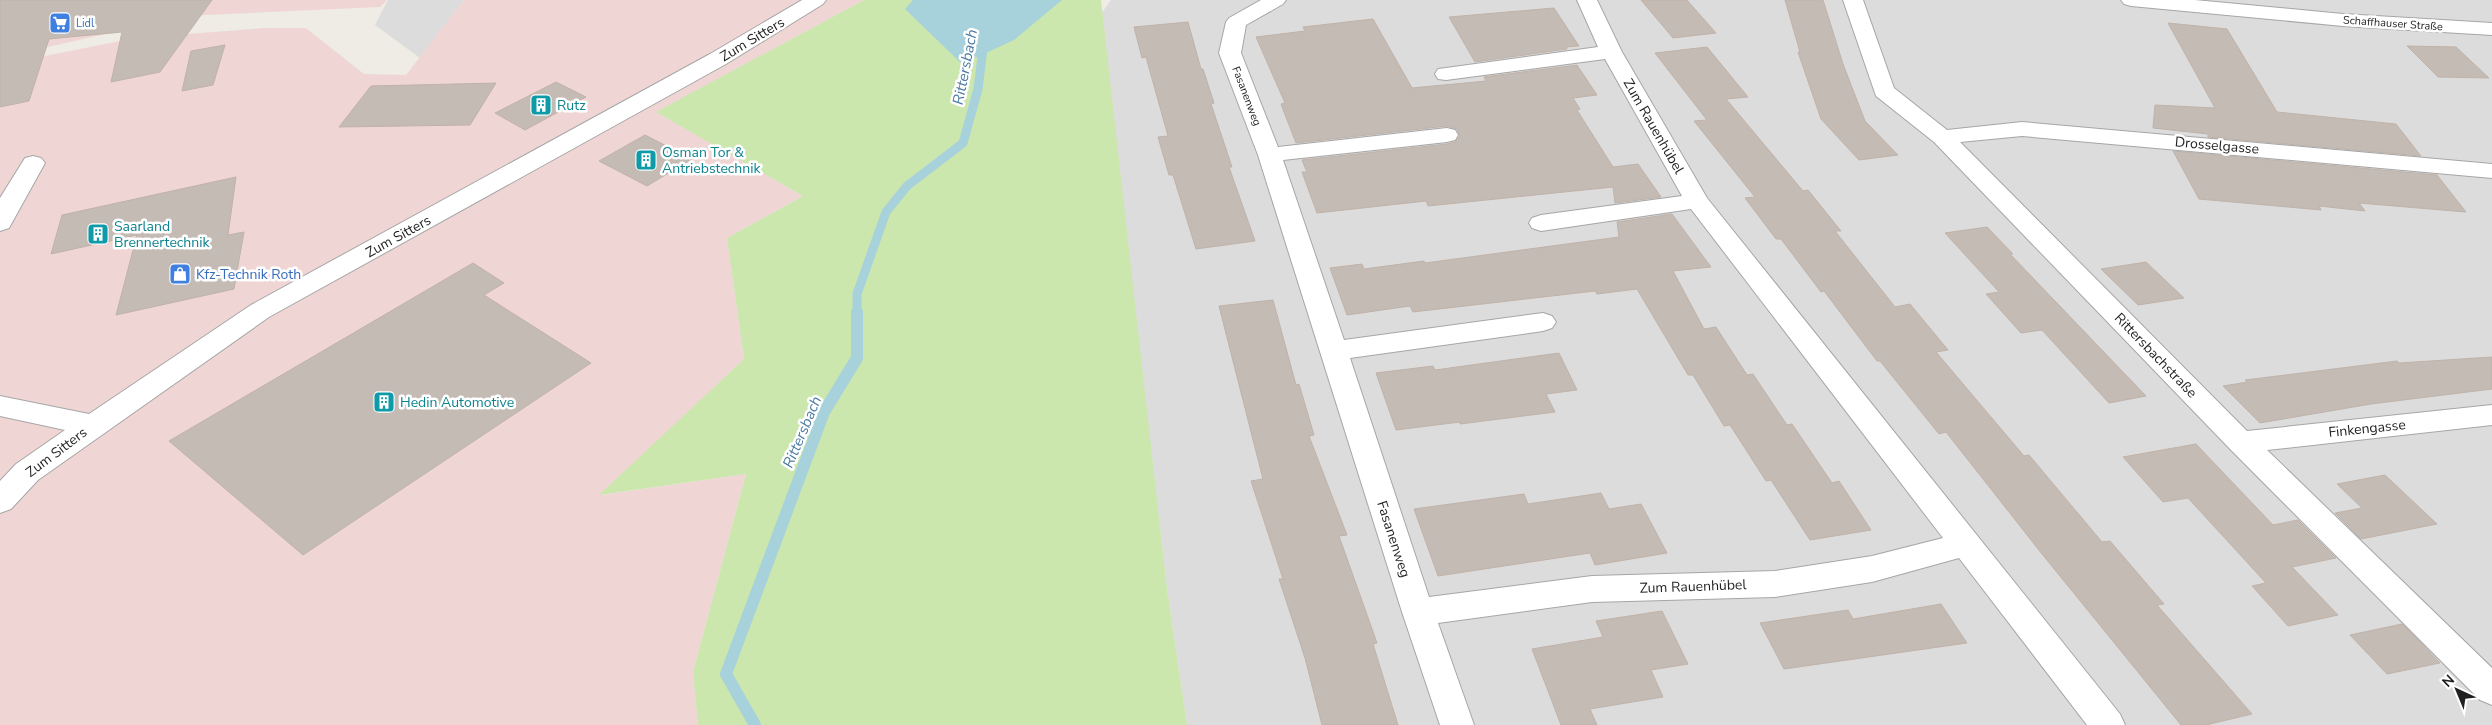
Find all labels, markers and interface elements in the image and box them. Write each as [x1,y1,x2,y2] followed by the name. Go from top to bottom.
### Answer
[48,11,72,35] supermarket icon: Lidl
[716,13,788,66] street label: Zum Sitters
[2342,13,2444,34] street label: Schaffhauser Straße
[76,16,95,31] place label: Lidl
[948,28,982,106] water label: Rittersbach
[1228,64,1265,128] street label: Fasanenweg
[1619,75,1689,178] street label: Zum Rauenhübel
[529,93,553,117] building icon: Rutz
[557,96,586,115] place label: Rutz
[2174,132,2260,159] street label: Drosselgasse
[662,143,762,178] place label: Osman Tor & Antriebstechnik
[634,148,658,172] building icon: Osman Tor & Antriebstechnik
[362,211,435,262] street label: Zum Sitters
[114,217,210,252] place label: Saarland Brennertechnik
[86,222,110,246] building icon: Saarland Brennertechnik
[168,262,192,286] shop icon: Kfz-Technik Roth
[196,265,301,284] place label: Kfz-Technik Roth
[2110,309,2201,402] street label: Rittersbachstraße
[372,390,396,414] building icon: Hedin Automotive
[400,393,514,412] place label: Hedin Automotive
[778,393,826,471] water label: Rittersbach
[2327,415,2407,442] street label: Finkengasse
[22,423,91,482] street label: Zum Sitters
[1372,498,1415,580] street label: Fasanenweg
[1639,575,1748,598] street label: Zum Rauenhübel
[2432,665,2482,715] north arrow
[2438,671,2459,691] text: N

